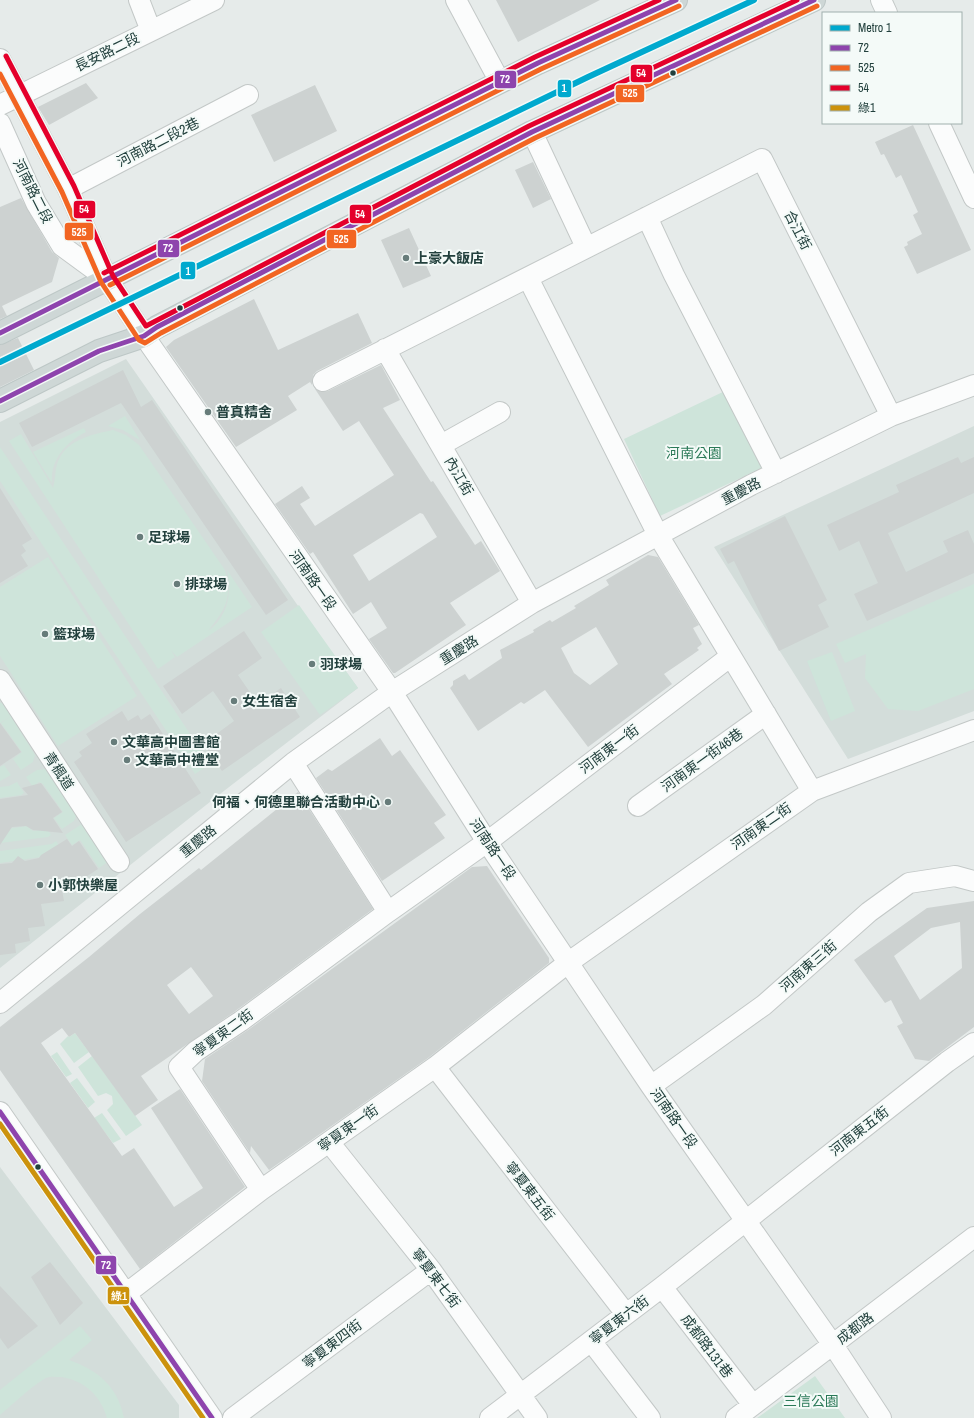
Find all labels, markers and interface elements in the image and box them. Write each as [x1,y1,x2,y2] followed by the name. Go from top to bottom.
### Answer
[822,12,962,124] legend
[858,20,892,36] text: Metro 1
[72,29,142,75] street label: 長安路二段
[858,40,869,56] text: 72
[858,60,875,76] text: 525
[630,64,653,83] line badge: 54
[636,66,646,80] text: 54
[668,68,678,78] unlabelled marker
[494,70,517,89] line badge: 72
[500,72,510,86] text: 72
[557,79,572,98] line badge: 1
[858,80,869,96] text: 54
[561,81,567,95] text: 1
[615,84,645,103] line badge: 525
[622,86,638,100] text: 525
[858,100,876,116] text: 綠1
[114,113,202,171] street label: 河南路二段2巷
[9,156,57,226] street label: 河南路二段
[73,200,96,219] line badge: 54
[79,202,89,216] text: 54
[349,204,372,224] line badge: 54
[355,207,365,221] text: 54
[780,207,816,253] street label: 合江街
[64,222,94,241] line badge: 525
[71,225,87,239] text: 525
[326,229,357,249] line badge: 525
[333,232,349,246] text: 525
[157,239,180,258] line badge: 72
[163,241,173,255] text: 72
[414,249,484,267] place label: 上豪大飯店
[401,253,411,263] marker: 上豪大飯店
[180,261,196,280] line badge: 1
[185,264,191,278] text: 1
[175,303,185,313] unlabelled marker
[216,403,272,421] place label: 普真精舍
[203,407,213,417] marker: 普真精舍
[666,444,722,462] park label: 河南公園
[441,453,477,499] street label: 內江街
[718,473,764,509] street label: 重慶路
[148,528,190,546] place label: 足球場
[135,532,145,542] marker: 足球場
[286,546,340,614] street label: 河南路一段
[185,575,227,593] place label: 排球場
[172,579,182,589] marker: 排球場
[53,625,95,643] place label: 籃球場
[40,629,50,639] marker: 籃球場
[436,631,482,669] street label: 重慶路
[320,655,362,673] place label: 羽球場
[307,659,317,669] marker: 羽球場
[242,692,298,710] place label: 女生宿舍
[229,696,239,706] marker: 女生宿舍
[576,721,642,777] street label: 河南東一街
[658,724,746,796] street label: 河南東一街46巷
[122,733,220,751] place label: 文華高中圖書館
[109,737,119,747] marker: 文華高中圖書館
[40,748,78,794] street label: 青楓道
[135,751,219,769] place label: 文華高中禮堂
[122,755,132,765] marker: 文華高中禮堂
[212,793,380,811] place label: 何福、何德里聯合活動中心
[383,797,393,807] marker: 何福、何德里聯合活動中心
[727,799,795,853] street label: 河南東二街
[466,815,520,883] street label: 河南路一段
[176,821,220,861] street label: 重慶路
[48,876,118,894] place label: 小郭快樂屋
[35,880,45,890] marker: 小郭快樂屋
[776,936,840,996] street label: 河南東三街
[189,1005,257,1061] street label: 寧夏東二街
[647,1084,701,1152] street label: 河南路一段
[314,1101,382,1155] street label: 寧夏東一街
[826,1102,892,1160] street label: 河南東五街
[501,1158,559,1224] street label: 寧夏東五街
[33,1162,43,1172] unlabelled marker
[408,1245,464,1311] street label: 寧夏東七街
[95,1255,117,1275] line badge: 72
[101,1258,111,1272] text: 72
[107,1286,130,1305] line badge: 綠1
[111,1289,127,1303] text: 綠1
[586,1292,652,1348] street label: 寧夏東六街
[833,1308,877,1348] street label: 成都路
[677,1311,737,1381] street label: 成都路131巷
[299,1316,365,1372] street label: 寧夏東四街
[783,1392,839,1410] park label: 三信公園

